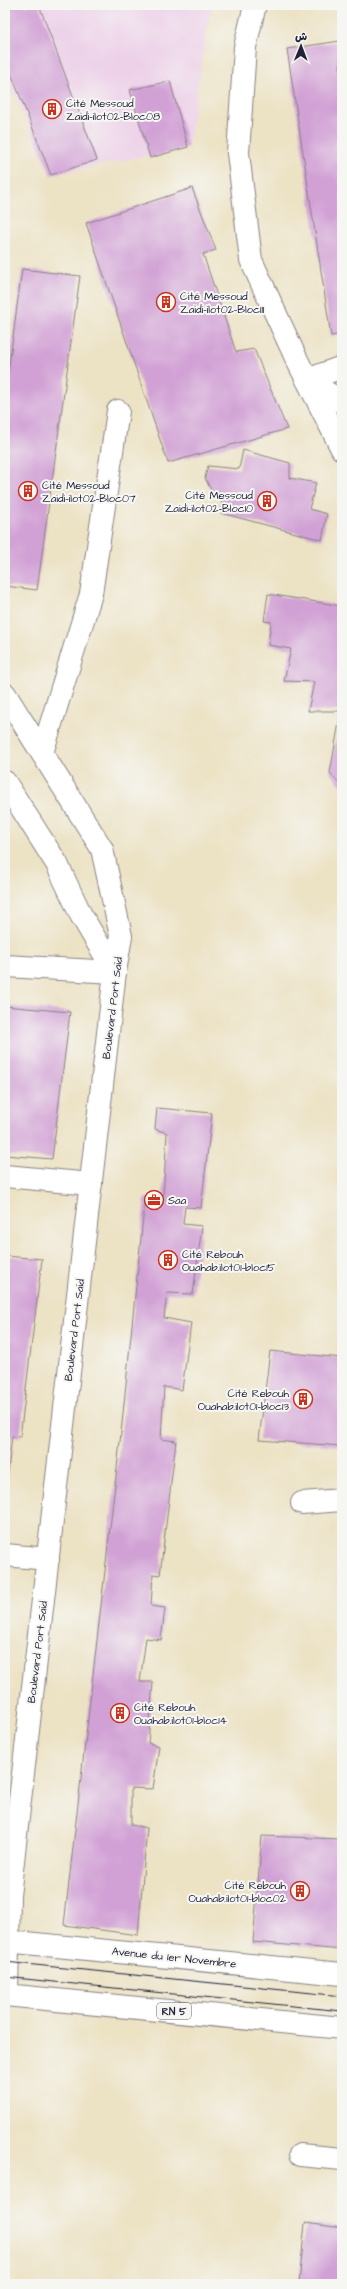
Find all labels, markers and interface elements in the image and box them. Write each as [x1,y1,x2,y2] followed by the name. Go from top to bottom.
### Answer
[281,26,321,66] north arrow
[295,29,307,44] text: ش
[66,96,160,124] place label: Cité Messoud Zaidi-ilot02-Bloc08
[41,98,63,120] building icon: Cité Messoud Zaidi-ilot02-Bloc08
[180,289,265,317] place label: Cité Messoud Zaidi-ilot02-Bloc111
[155,291,177,313] building icon: Cité Messoud Zaidi-ilot02-Bloc111
[42,478,136,506] place label: Cité Messoud Zaidi-ilot02-Bloc07
[17,480,39,502] building icon: Cité Messoud Zaidi-ilot02-Bloc07
[165,488,253,516] place label: Cité Messoud Zaidi-ilot02-Bloc10
[256,490,278,512] building icon: Cité Messoud Zaidi-ilot02-Bloc10
[99,956,126,1060] street label: Boulevard Port Saïd
[143,1189,165,1211] office icon: Saa
[168,1193,187,1208] place label: Saa
[182,1247,276,1275] place label: Cité Rebouh Ouahab.ilot01-bloc15
[157,1249,179,1271] building icon: Cité Rebouh Ouahab.ilot01-bloc15
[61,1278,88,1382] street label: Boulevard Port Saïd
[198,1386,290,1414] place label: Cité Rebouh Ouahab.ilot01-bloc13
[292,1388,314,1410] building icon: Cité Rebouh Ouahab.ilot01-bloc13
[24,1600,51,1704] street label: Boulevard Port Saïd
[134,1700,228,1728] place label: Cité Rebouh Ouahab.ilot01-bloc14
[109,1702,131,1724] building icon: Cité Rebouh Ouahab.ilot01-bloc14
[189,1878,287,1906] place label: Cité Rebouh Ouahab.ilot01-bloc02
[289,1880,311,1902] building icon: Cité Rebouh Ouahab.ilot01-bloc02
[111,1943,237,1971] street label: Avenue du 1er Novembre
[157,2003,191,2019] road number: RN 5

